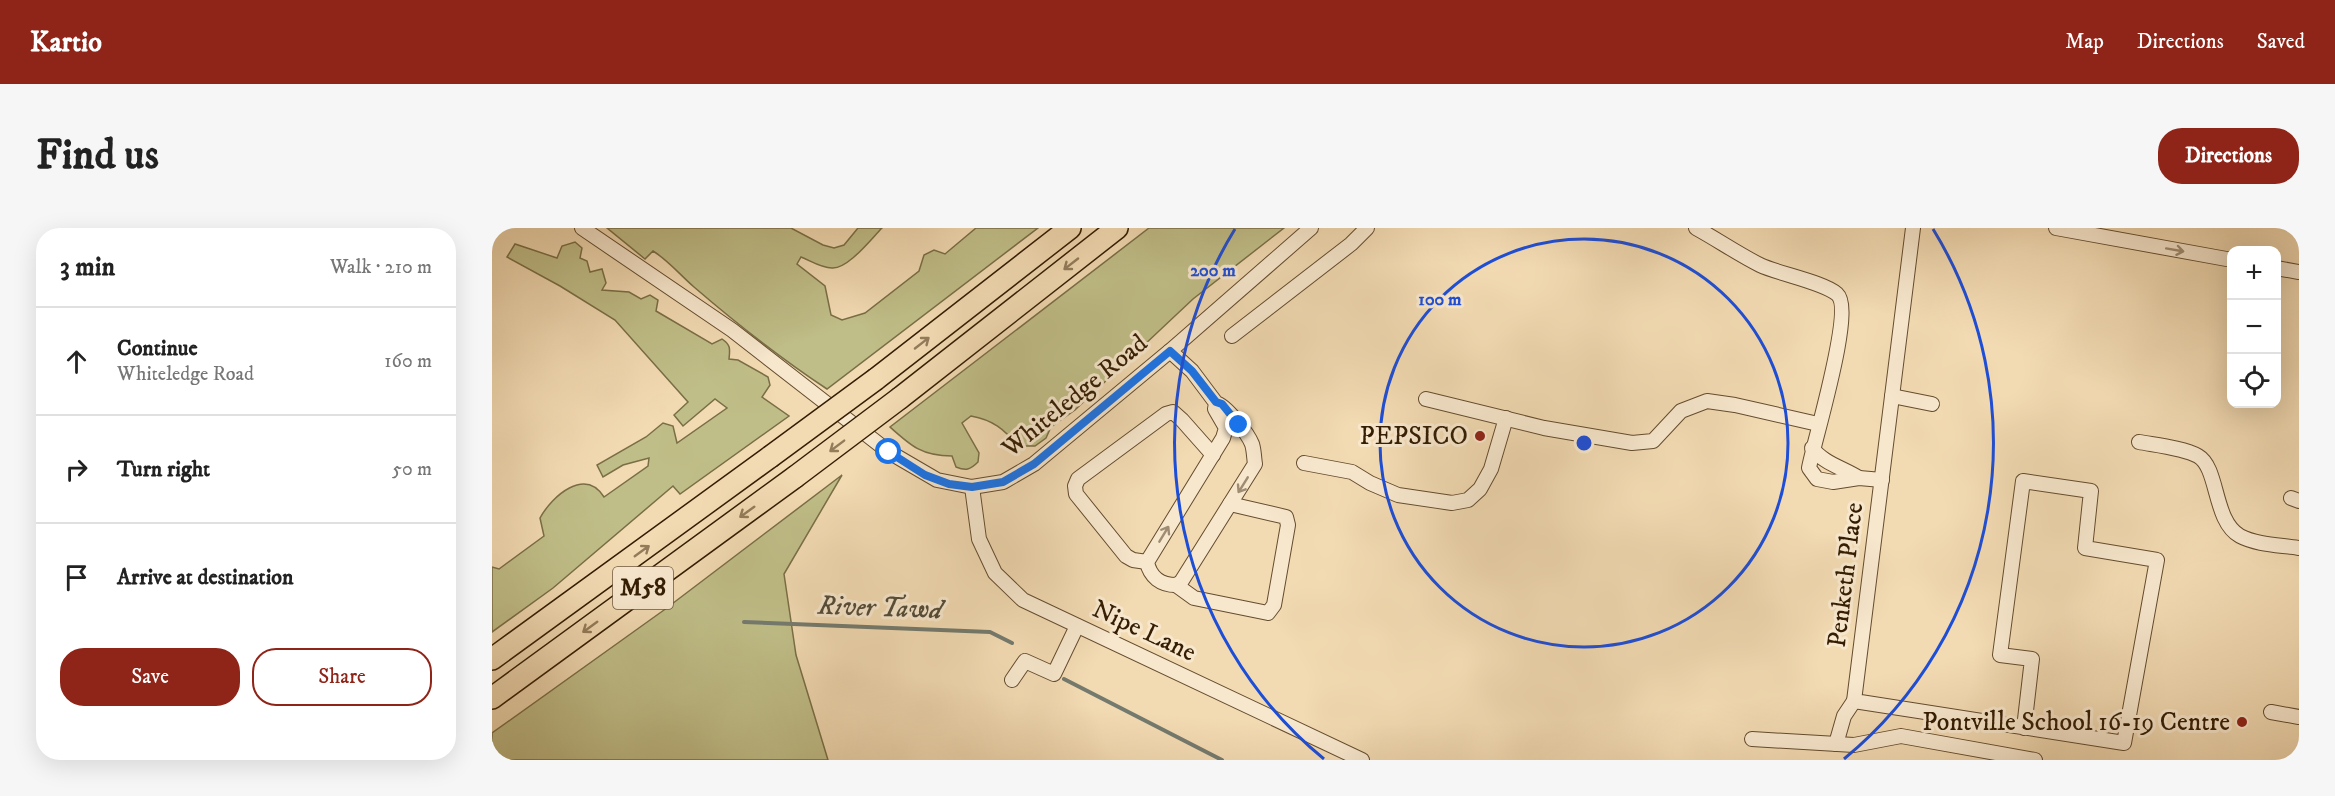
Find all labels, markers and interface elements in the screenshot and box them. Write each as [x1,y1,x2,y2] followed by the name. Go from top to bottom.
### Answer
[30,25,102,60] text: Kartio
[2065,29,2104,55] text: Map
[2137,29,2224,55] text: Directions
[2257,29,2305,55] text: Saved
[2158,128,2299,184] button: Directions
[36,130,159,182] text: Find us
[2165,244,2185,255] one-way arrow
[2227,246,2281,408] map controls
[2227,246,2281,300] button: +
[60,251,115,284] text: 3 min
[330,255,432,280] text: Walk · 210 m
[1063,258,1079,271] one-way arrow
[1190,260,1236,282] text: 200 m
[1418,289,1462,311] text: 100 m
[2227,300,2281,354] button: −
[995,327,1155,466] street label: Whiteledge Road
[117,335,198,362] text: Continue
[914,336,930,349] one-way arrow
[60,345,93,378] icon: ahead
[384,349,432,374] text: 160 m
[2227,354,2281,408] button: locate
[117,362,254,387] text: Whiteledge Road
[1225,411,1251,437] route end
[1360,420,1468,453] place label: PEPSICO
[1473,429,1487,443] marker: PEPSICO
[1574,433,1594,453] centre of rings
[875,438,901,464] route start
[829,440,845,452] one-way arrow
[60,453,93,486] icon: right
[117,456,210,483] text: Turn right
[392,457,432,482] text: 50 m
[1236,476,1248,493] one-way arrow
[1821,501,1871,649] street label: Penketh Place
[740,506,756,518] one-way arrow
[1159,526,1171,543] one-way arrow
[633,544,649,557] one-way arrow
[60,561,93,594] icon: arrive
[117,564,294,591] text: Arrive at destination
[613,567,673,609] road number: M58
[816,589,947,627] water label: River Tawd
[1087,593,1201,669] street label: Nipe Lane
[582,621,598,633] one-way arrow
[60,648,240,706] button: Save
[252,648,432,706] button: Share
[1922,706,2230,739] place label: Pontville School 16-19 Centre
[2235,715,2249,729] marker: Pontville School 16-19 Centre

